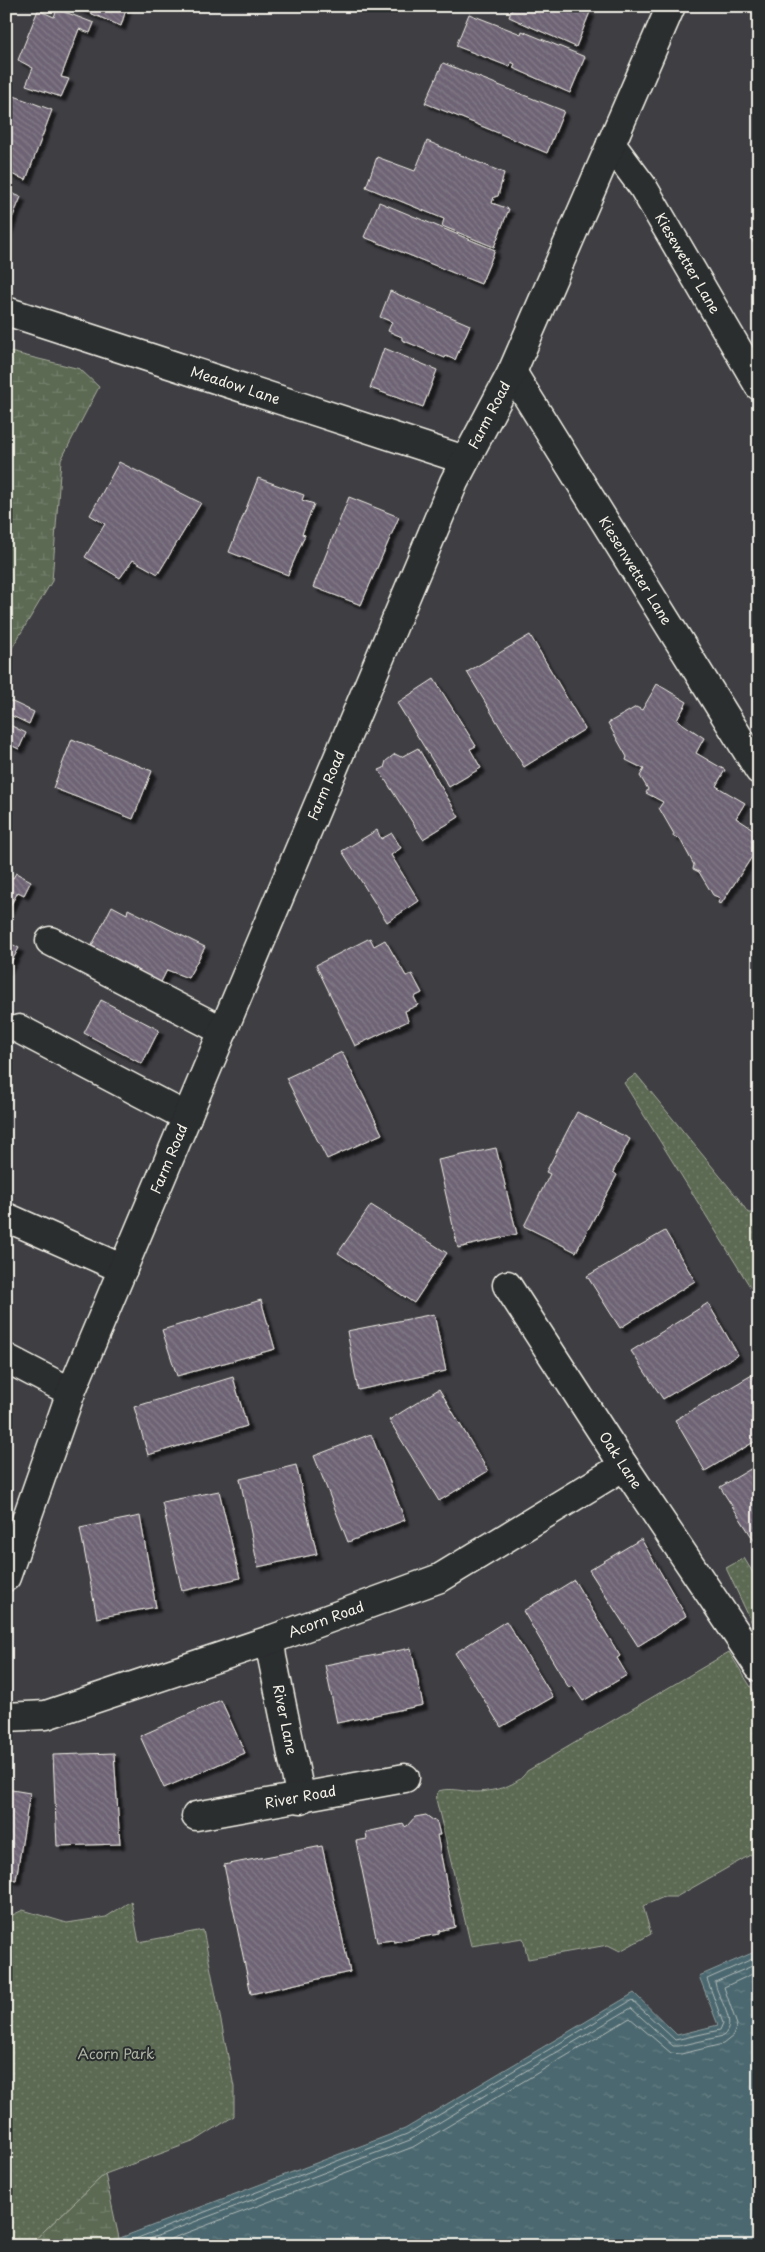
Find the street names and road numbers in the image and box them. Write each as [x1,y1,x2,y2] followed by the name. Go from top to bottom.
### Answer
[650,209,726,318] street label: Kiesewetter Lane
[188,361,283,409] street label: Meadow Lane
[462,377,515,452] street label: Farm Road
[594,512,678,629] street label: Kiesenwetter Lane
[302,747,350,824] street label: Farm Road
[145,1121,193,1197] street label: Farm Road
[594,1427,648,1493] street label: Oak Lane
[285,1596,367,1643] street label: Acorn Road
[268,1682,303,1757] street label: River Lane
[263,1780,338,1813] street label: River Road

